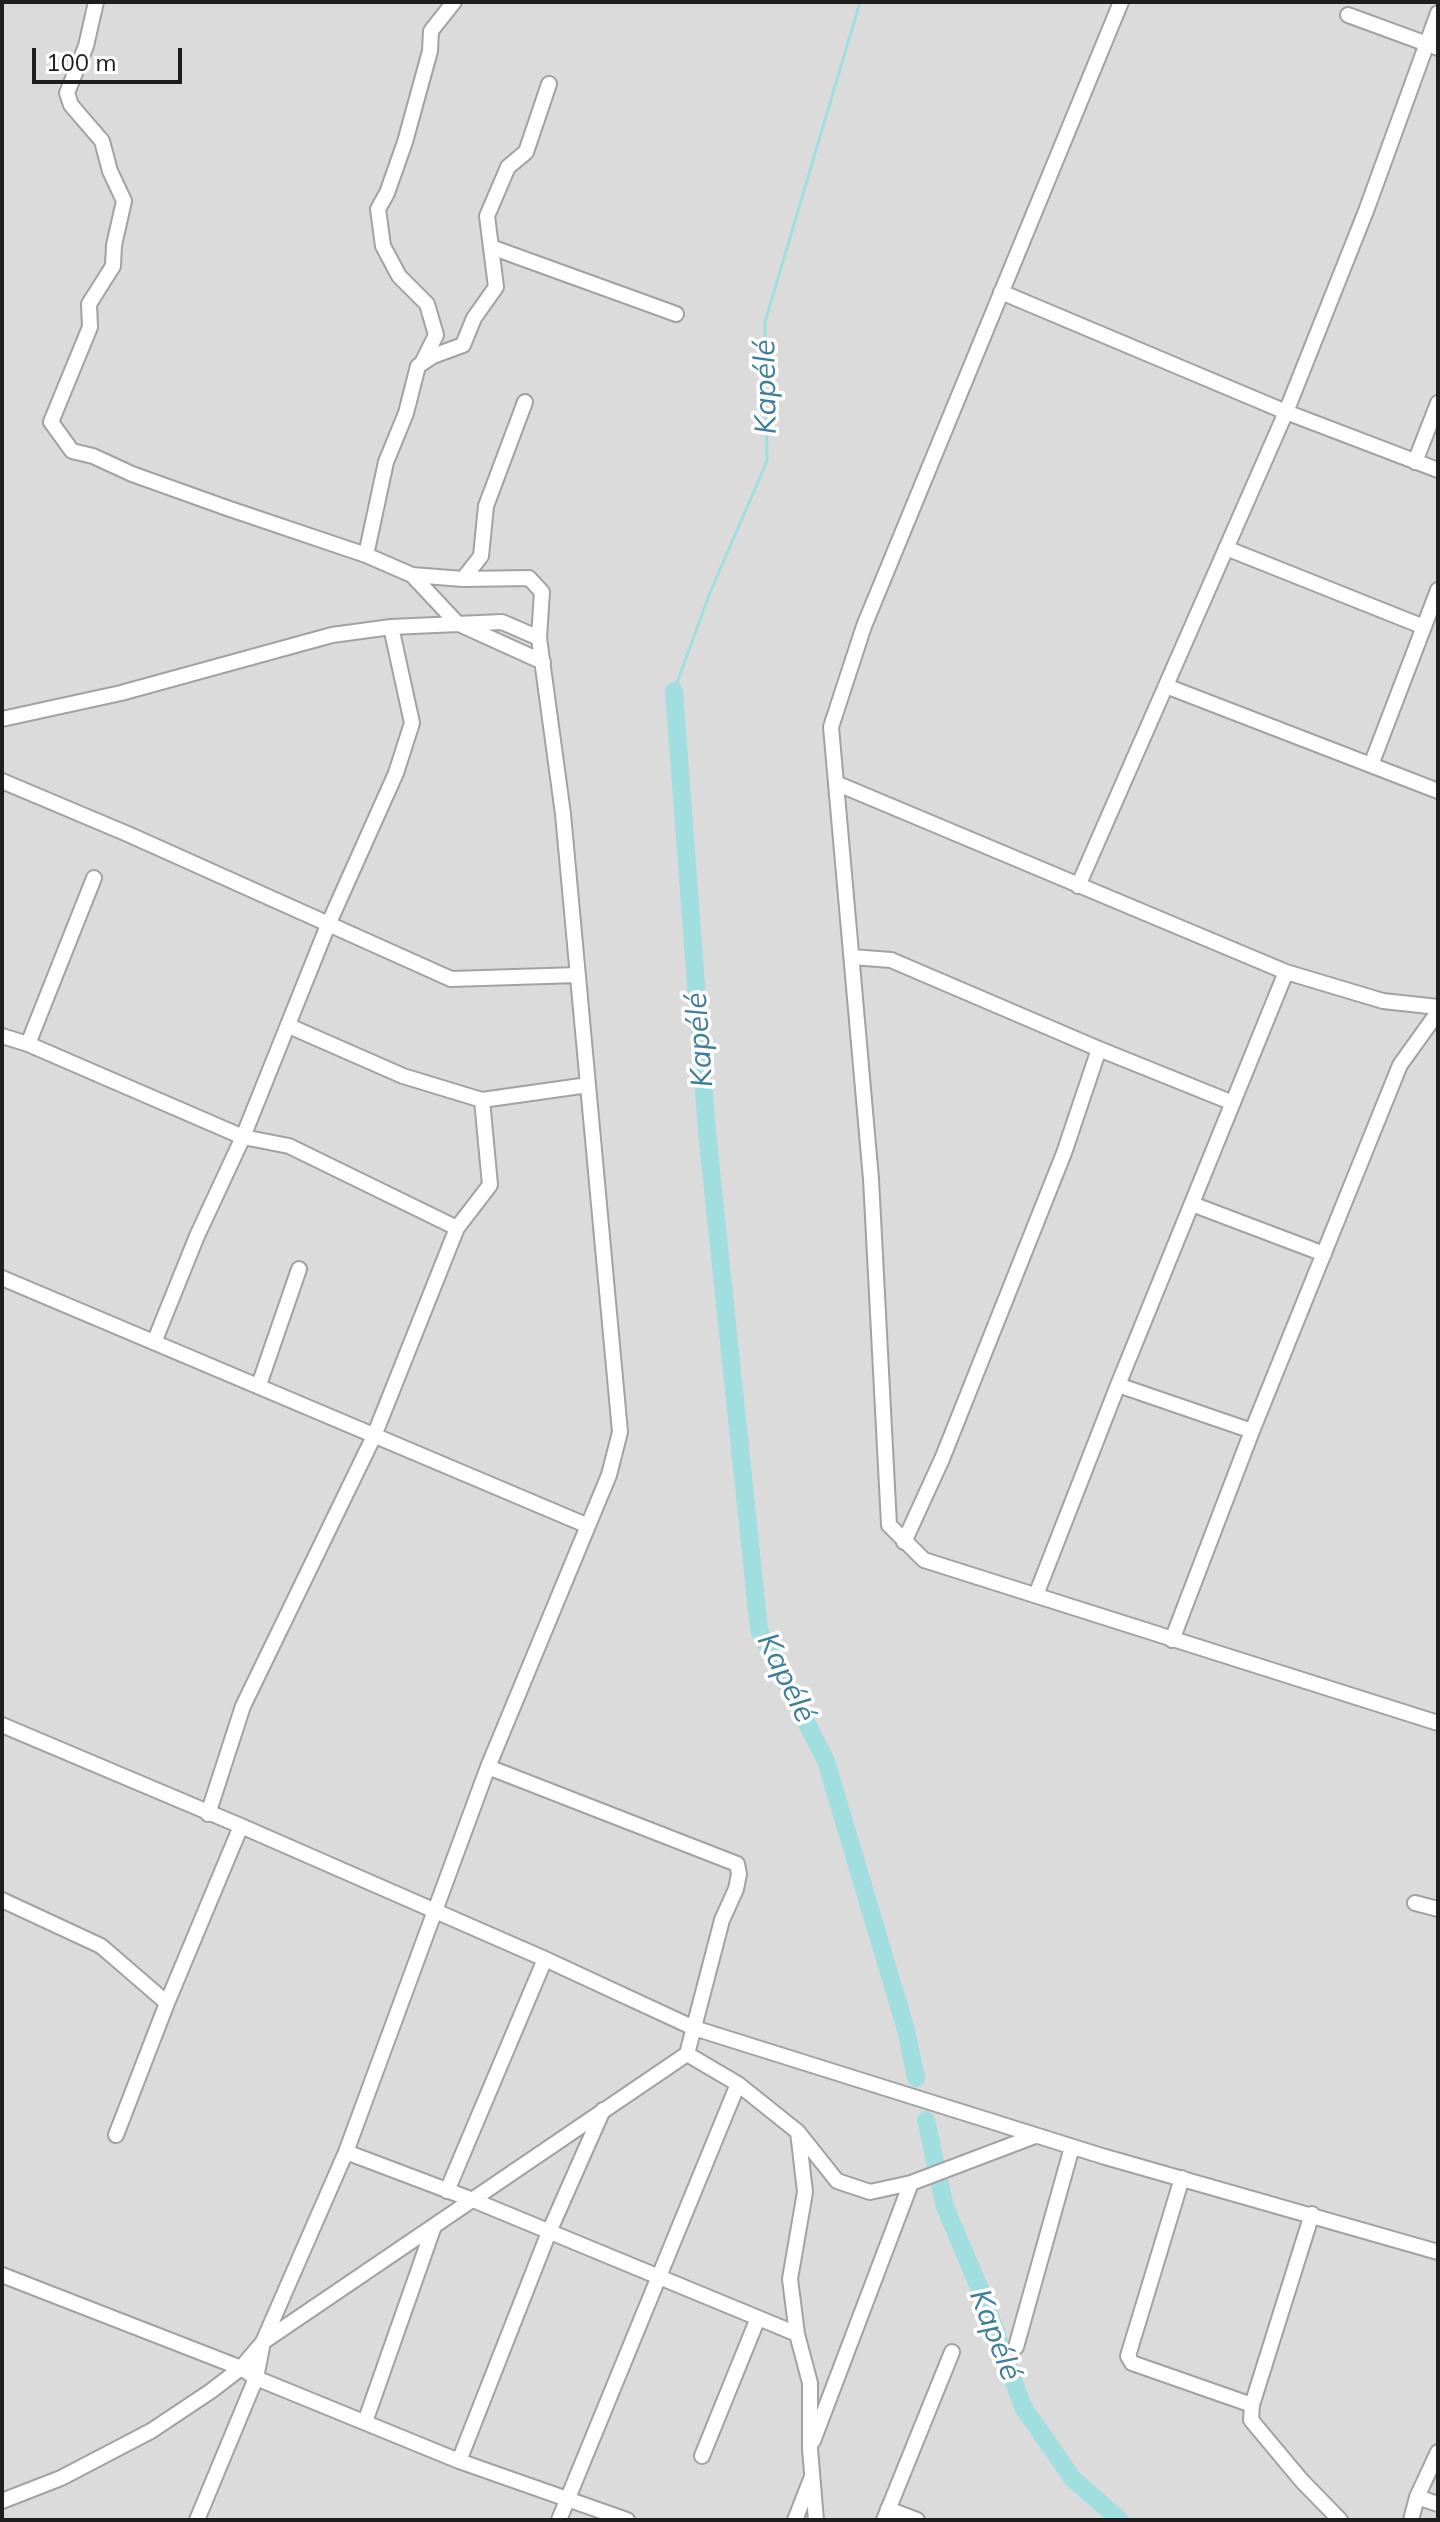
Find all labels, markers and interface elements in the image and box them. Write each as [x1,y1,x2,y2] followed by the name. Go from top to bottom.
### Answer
[36,32,186,82] scale bar
[46,47,117,77] text: 100 m
[747,339,785,435] water label: Kapélé
[679,991,721,1089] water label: Kapélé
[749,1628,823,1728] water label: Kapélé
[961,2284,1029,2386] water label: Kapélé

